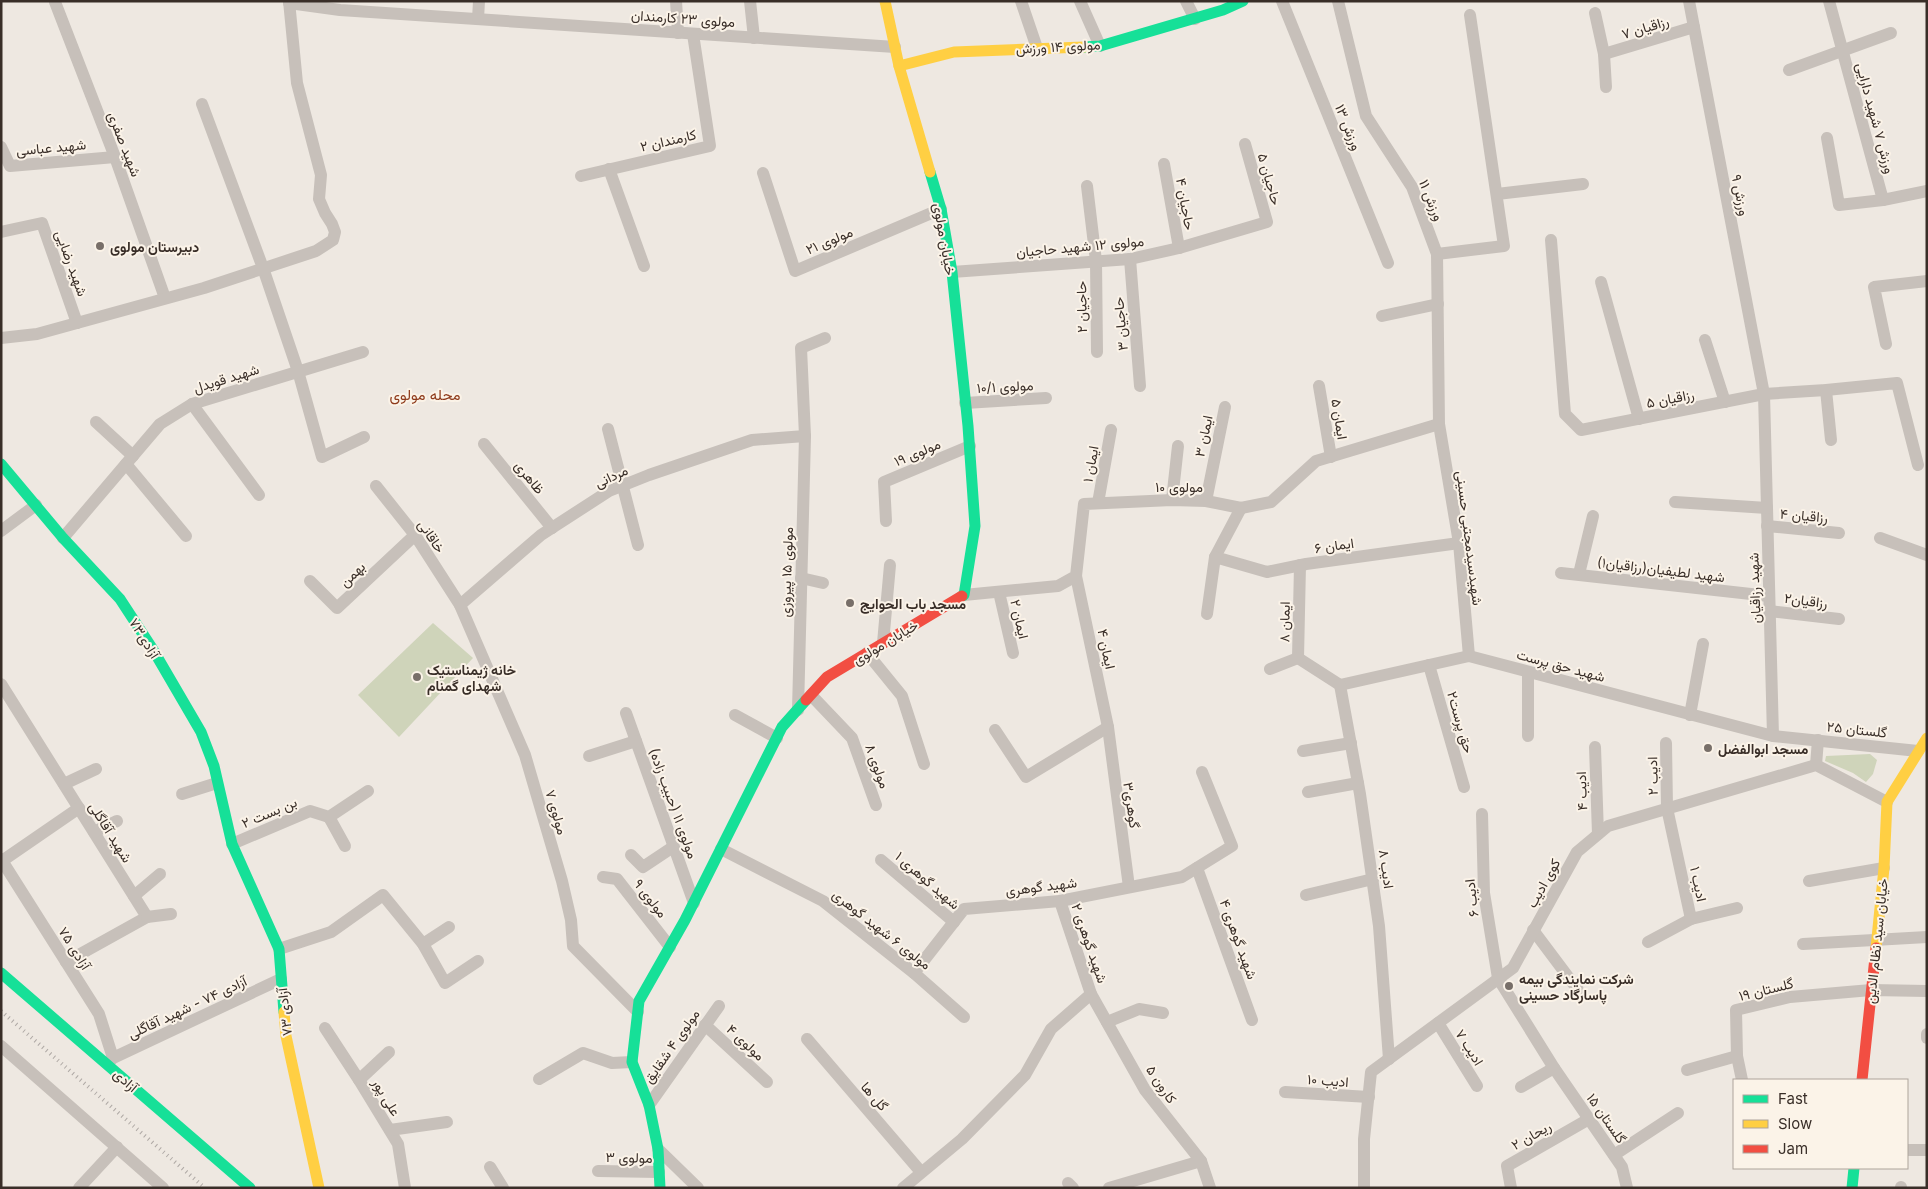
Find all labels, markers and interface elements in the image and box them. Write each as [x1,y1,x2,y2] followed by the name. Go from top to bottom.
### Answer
[630,6,736,31] street label: مولوی ۲۳ کارمندان
[1619,12,1671,43] street label: رزاقیان ۷
[1015,35,1101,58] street label: مولوی ۱۴ ورزش
[1852,61,1899,176] street label: ورزش ۷ شهید دارایی
[1331,101,1366,153] street label: ورزش ۱۳
[104,109,145,179] street label: شهید صفری
[638,125,698,156] street label: کارمندان ۲
[15,135,87,160] street label: شهید عباسی
[1254,151,1285,207] street label: حاجیان ۵
[1728,173,1753,217] street label: ورزش ۹
[1172,177,1199,232] street label: حاجیان ۴
[1415,177,1448,224] street label: ورزش ۱۱
[929,201,960,277] street label: خیابان مولوی
[803,223,855,258] street label: مولوی ۲۱
[51,228,92,299] street label: شهید رضایی
[1015,232,1145,261] street label: مولوی ۱۲ شهید حاجیان
[110,238,199,256] place label: دبیرستان مولوی
[94,240,106,252] marker: دبیرستان مولوی
[1072,281,1091,333] street label: حاجیان ۲
[1109,296,1132,352] street label: حاجیان ۳
[191,360,262,398] street label: شهید قویدل
[976,376,1034,397] street label: مولوی ۱۰/۱
[389,385,461,405] district label: محله مولوی
[1645,385,1696,412] street label: رزاقیان ۵
[1327,397,1352,441] street label: ایمان ۵
[1190,414,1217,458] street label: ایمان ۳
[891,435,943,470] street label: مولوی ۱۹
[1078,444,1103,484] street label: ایمان ۱
[511,457,548,498] street label: ظاهری
[592,461,631,492] street label: مردانی
[1452,470,1487,606] street label: شهیدسیدمجتبی حسینی
[1155,478,1203,496] street label: مولوی ۱۰
[1779,504,1829,527] street label: رزاقیان ۴
[414,516,449,556] street label: خاقانی
[776,526,798,618] street label: مولوی ۱۵ پیروزی
[1313,534,1355,557] street label: ایمان ۶
[1744,552,1765,624] street label: شهید رزاقیان
[1596,553,1726,586] street label: شهید لطیفیان(رزاقیان۱)
[336,558,369,591] street label: بهمن
[1783,589,1829,612] street label: رزاقیان۲
[860,595,967,614] place label: مسجد باب الحوایج
[844,597,856,609] marker: مسجد باب الحوایج
[1006,598,1033,641] street label: ایمان ۲
[1275,601,1294,643] street label: ایمان ۸
[125,615,165,663] street label: آزادی۷۳
[849,616,921,669] street label: خیابان مولوی
[1093,627,1120,671] street label: ایمان ۴
[1515,645,1607,687] street label: شهید حق پرست
[427,661,516,695] place label: خانه ژیمناستیک شهدای گمنام
[411,671,423,683] marker: خانه ژیمناستیک شهدای گمنام
[1442,689,1478,755] street label: حق پرست۲
[1826,717,1888,742] street label: گلستان ۲۵
[1718,740,1809,758] place label: مسجد ابوالفضل
[861,741,894,791] street label: مولوی ۸
[1702,742,1714,754] marker: مسجد ابوالفضل
[645,745,702,861] street label: مولوی ۱۱ (حبیب زاده)
[1643,757,1662,795] street label: ادیب ۲
[1572,771,1591,811] street label: ادیب ۴
[1119,781,1144,829] street label: گوهری۳
[542,788,572,837] street label: مولوی ۷
[239,793,300,832] street label: بن بست ۲
[85,799,136,866] street label: شهید آقاگلی
[892,847,964,913] street label: شهید گوهری ۱
[1375,848,1398,890] street label: ادیب ۸
[1523,855,1564,911] street label: کوی ادیب
[1686,865,1711,903] street label: ادیب ۱
[1004,873,1078,900] street label: شهید گوهری
[630,875,671,921] street label: مولوی ۹
[1461,878,1482,918] street label: ادیب ۶
[1861,878,1892,1005] street label: خیابان سید نظام الدین
[829,885,935,974] street label: مولوی ۶ شهید گوهری
[1216,897,1261,982] street label: شهید گوهری ۴
[1067,901,1112,985] street label: شهید گوهری ۲
[54,923,96,975] street label: آزادی ۷۵
[1519,970,1634,1005] place label: شرکت نمایندگی بیمه پاسارگاد حسینی
[125,971,251,1043] street label: آزادی ۷۴ - شهید آقاگلی
[1737,974,1795,1005] street label: گلستان ۱۹
[1503,980,1515,992] marker: شرکت نمایندگی بیمه پاسارگاد حسینی
[273,985,296,1037] street label: آزادی ۷۳
[639,1006,704,1087] street label: مولوی ۴ شقایق
[723,1020,769,1065] street label: مولوی ۴
[1451,1026,1488,1069] street label: ادیب ۷
[1142,1062,1181,1107] street label: کارون ۵
[110,1065,143,1097] street label: آزادی
[1307,1070,1349,1091] street label: ادیب ۱۰
[367,1074,405,1120] street label: علی پور
[857,1078,892,1115] street label: گل ها
[1733,1079,1908,1169] legend
[1778,1089,1808,1108] text: Fast
[1583,1090,1630,1147] street label: گلستان ۱۵
[1778,1114,1812,1133] text: Slow
[1508,1117,1555,1154] street label: ریحان ۲
[1778,1139,1808,1158] text: Jam
[605,1148,653,1167] street label: مولوی ۳

